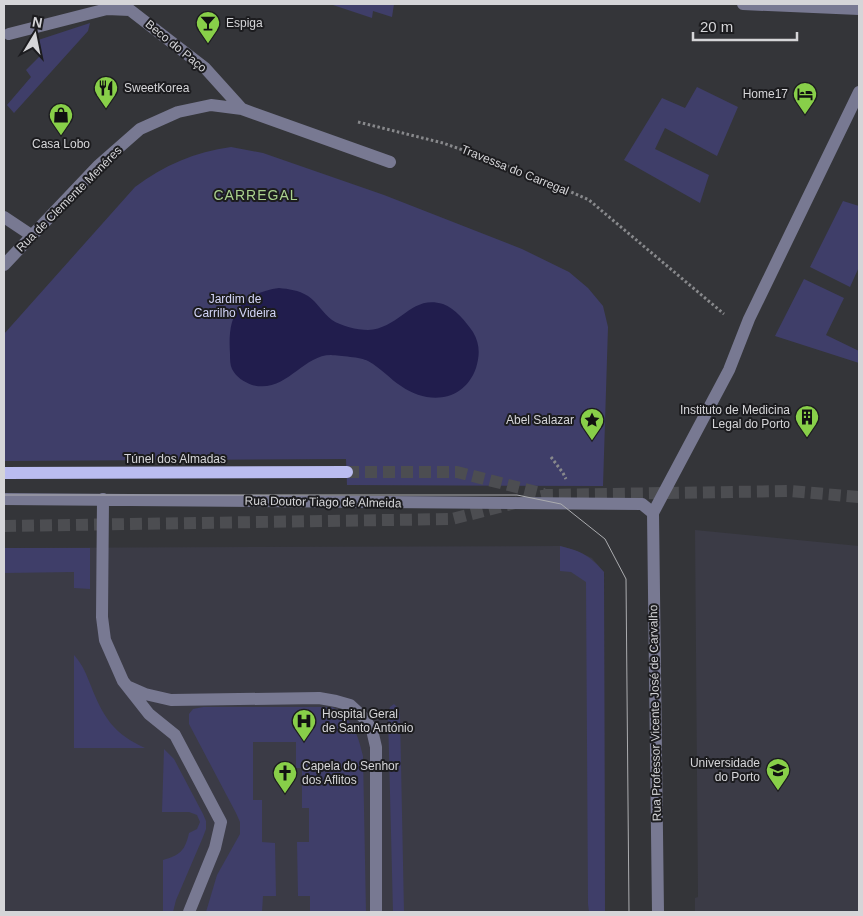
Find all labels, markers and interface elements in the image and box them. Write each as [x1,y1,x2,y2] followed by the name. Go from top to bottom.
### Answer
[10,10,60,60] north arrow
[195,10,221,44] bar icon: Espiga
[693,10,797,42] scale bar
[31,13,44,31] text: N
[226,16,263,30] place label: Espiga
[143,17,210,75] street label: Beco do Paço
[700,18,733,35] text: 20 m
[93,75,119,109] restaurant icon: SweetKorea
[124,81,190,95] place label: SweetKorea
[792,81,818,115] hotel icon: Home17
[743,87,788,101] place label: Home17
[48,102,74,136] shop icon: Casa Lobo
[32,137,90,151] place label: Casa Lobo
[459,142,571,198] street label: Travessa do Carregal
[13,143,125,255] street label: Rua de Clemente Menéres
[213,187,299,203] district label: CARREGAL
[194,292,277,320] park label: Jardim de Carrilho Videira
[680,403,790,431] place label: Instituto de Medicina Legal do Porto
[794,404,820,438] building icon: Instituto de Medicina Legal do Porto
[579,407,605,441] place icon: Abel Salazar
[506,413,574,427] place label: Abel Salazar
[124,452,226,466] street label: Túnel dos Almadas
[245,494,402,510] street label: Rua Doutor Tiago de Almeida
[646,604,664,821] street label: Rua Professor Vicente José de Carvalho
[322,707,414,735] place label: Hospital Geral de Santo António
[291,708,317,742] hospital icon: Hospital Geral de Santo António
[690,756,760,784] place label: Universidade do Porto
[765,757,791,791] school or university icon: Universidade do Porto
[302,759,399,787] place label: Capela do Senhor dos Aflitos
[272,760,298,794] church icon: Capela do Senhor dos Aflitos

